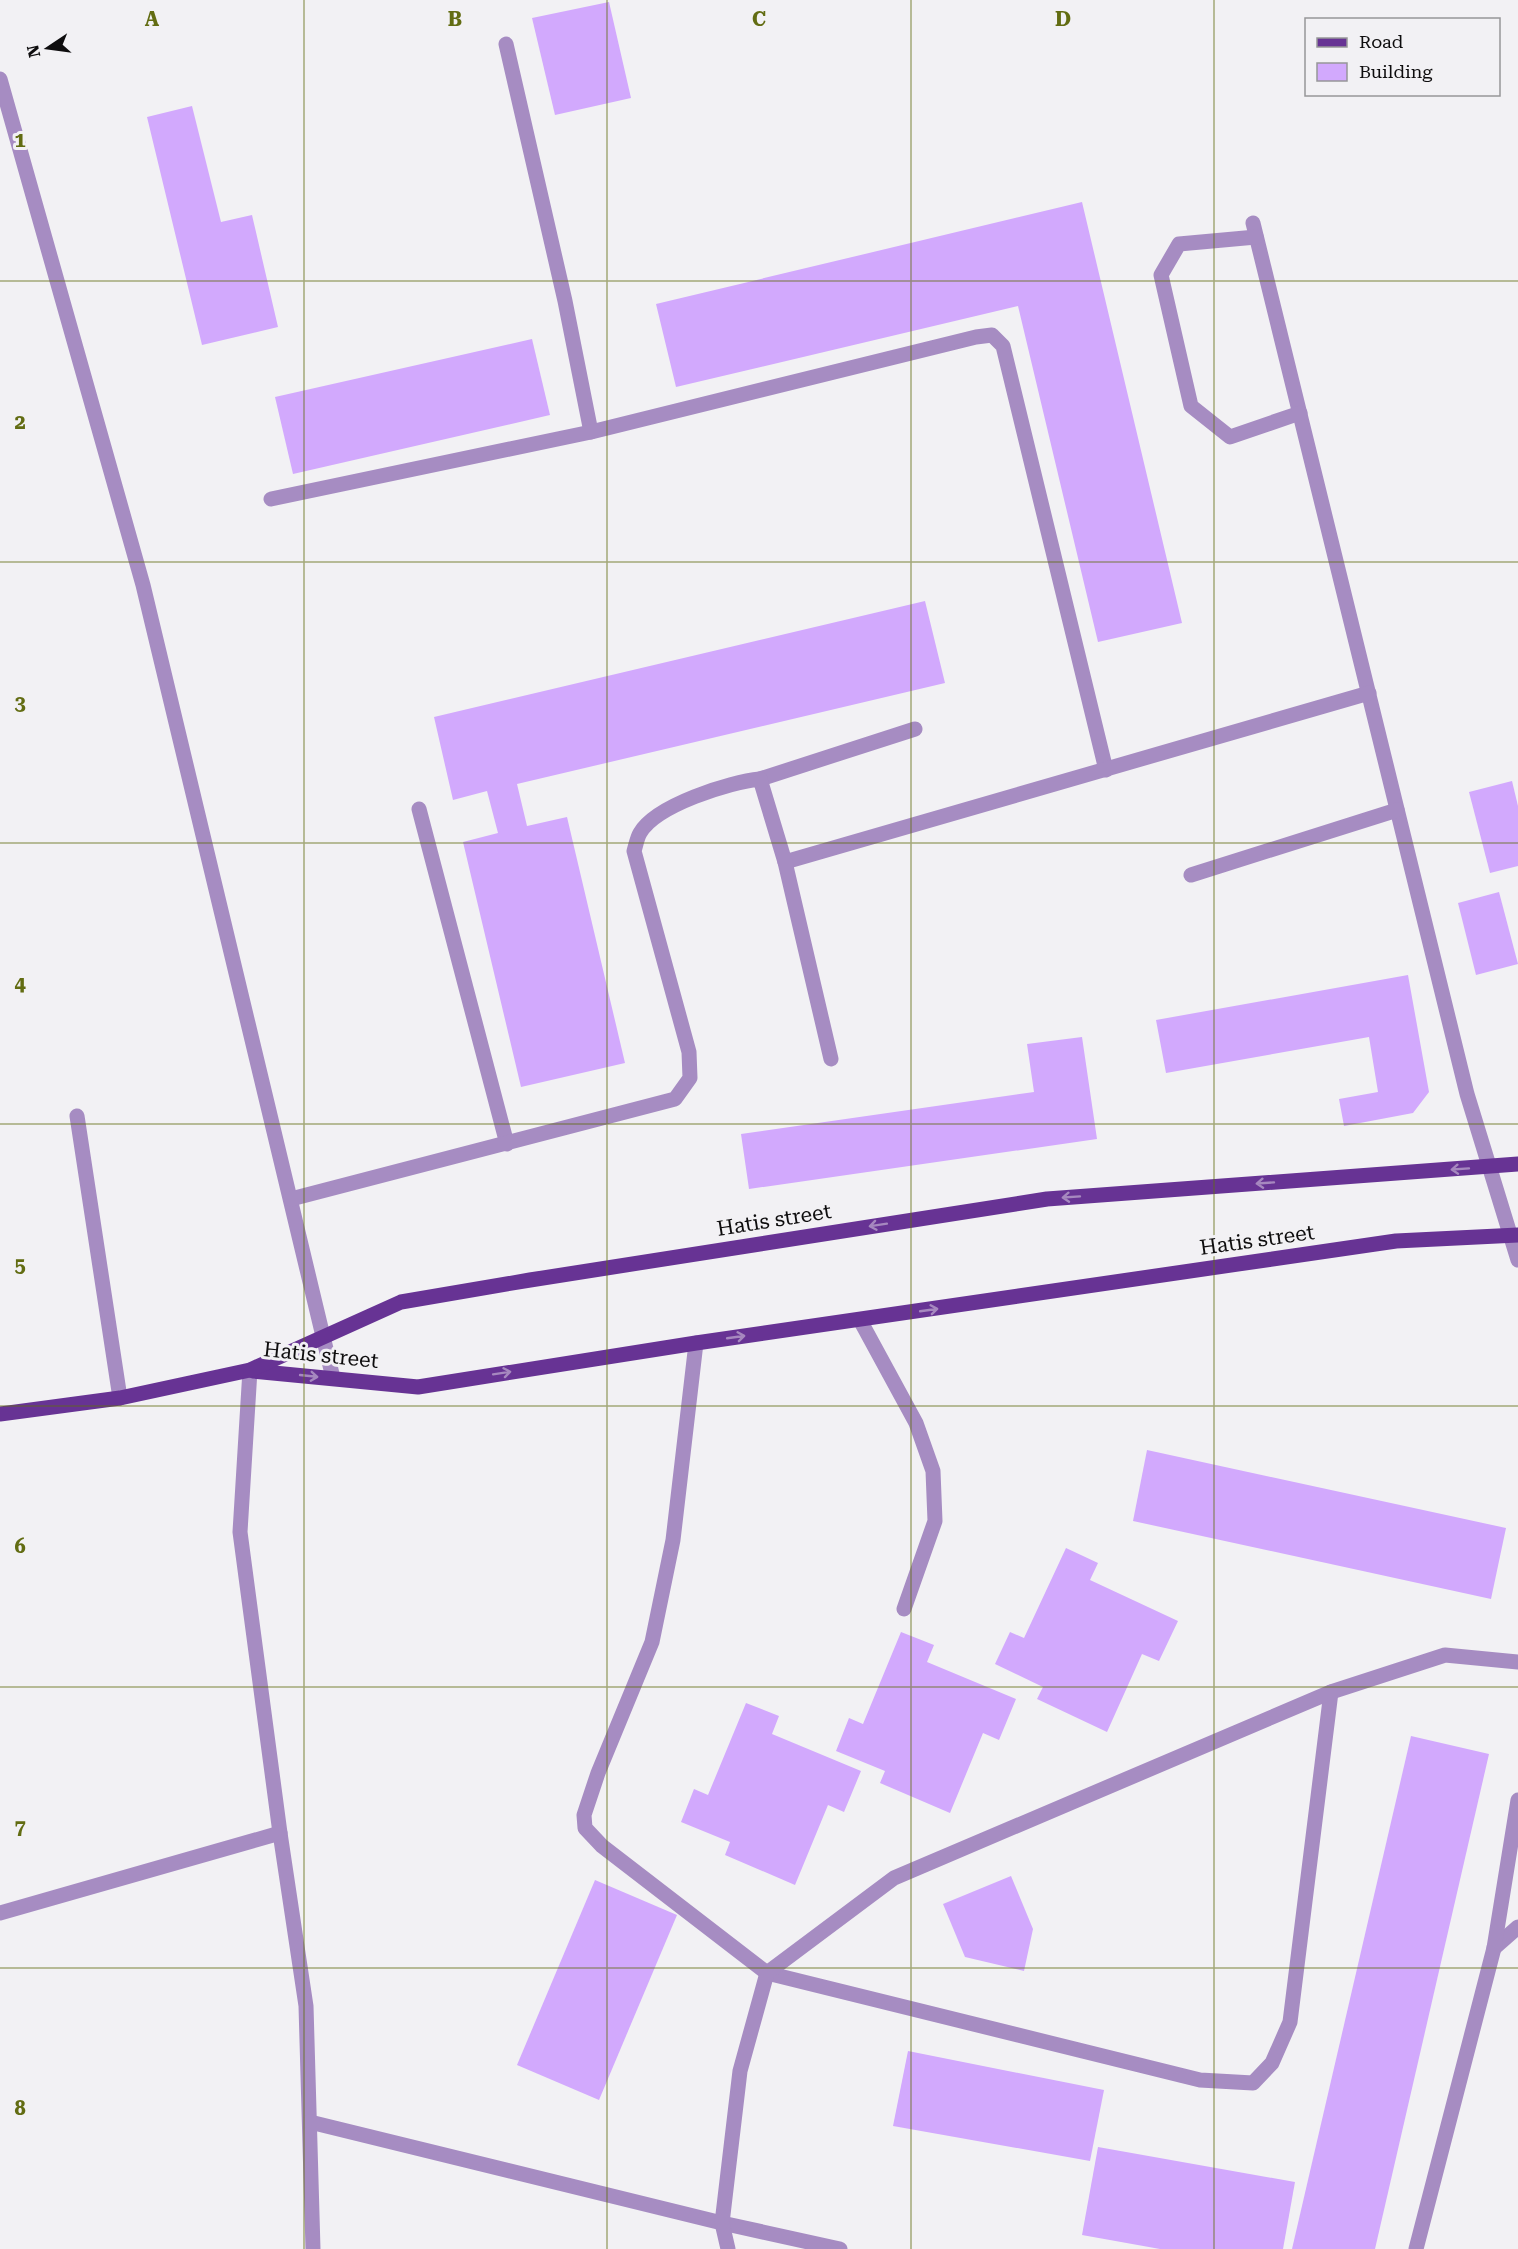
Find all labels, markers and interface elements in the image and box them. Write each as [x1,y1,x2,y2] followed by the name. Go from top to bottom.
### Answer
[145,7,160,31] text: A
[448,7,462,31] text: B
[752,7,766,31] text: C
[1055,7,1071,31] text: D
[18,18,78,78] north arrow
[1305,18,1500,96] legend
[1359,31,1404,52] text: Road
[23,43,45,59] text: N
[1359,61,1433,82] text: Building
[14,128,26,152] text: 1
[14,410,26,434] text: 2
[14,691,26,715] text: 3
[14,972,26,996] text: 4
[1450,1164,1470,1175] one-way arrow
[1256,1178,1276,1189] one-way arrow
[1061,1192,1081,1203] one-way arrow
[715,1199,833,1241] street label: Hatis street
[868,1220,888,1231] one-way arrow
[1198,1220,1316,1260] street label: Hatis street
[14,1253,26,1277] text: 5
[919,1304,939,1315] one-way arrow
[726,1331,746,1342] one-way arrow
[262,1337,380,1373] street label: Hatis street
[492,1368,512,1379] one-way arrow
[298,1371,318,1382] one-way arrow
[14,1534,26,1558] text: 6
[14,1815,26,1839] text: 7
[14,2096,26,2120] text: 8

